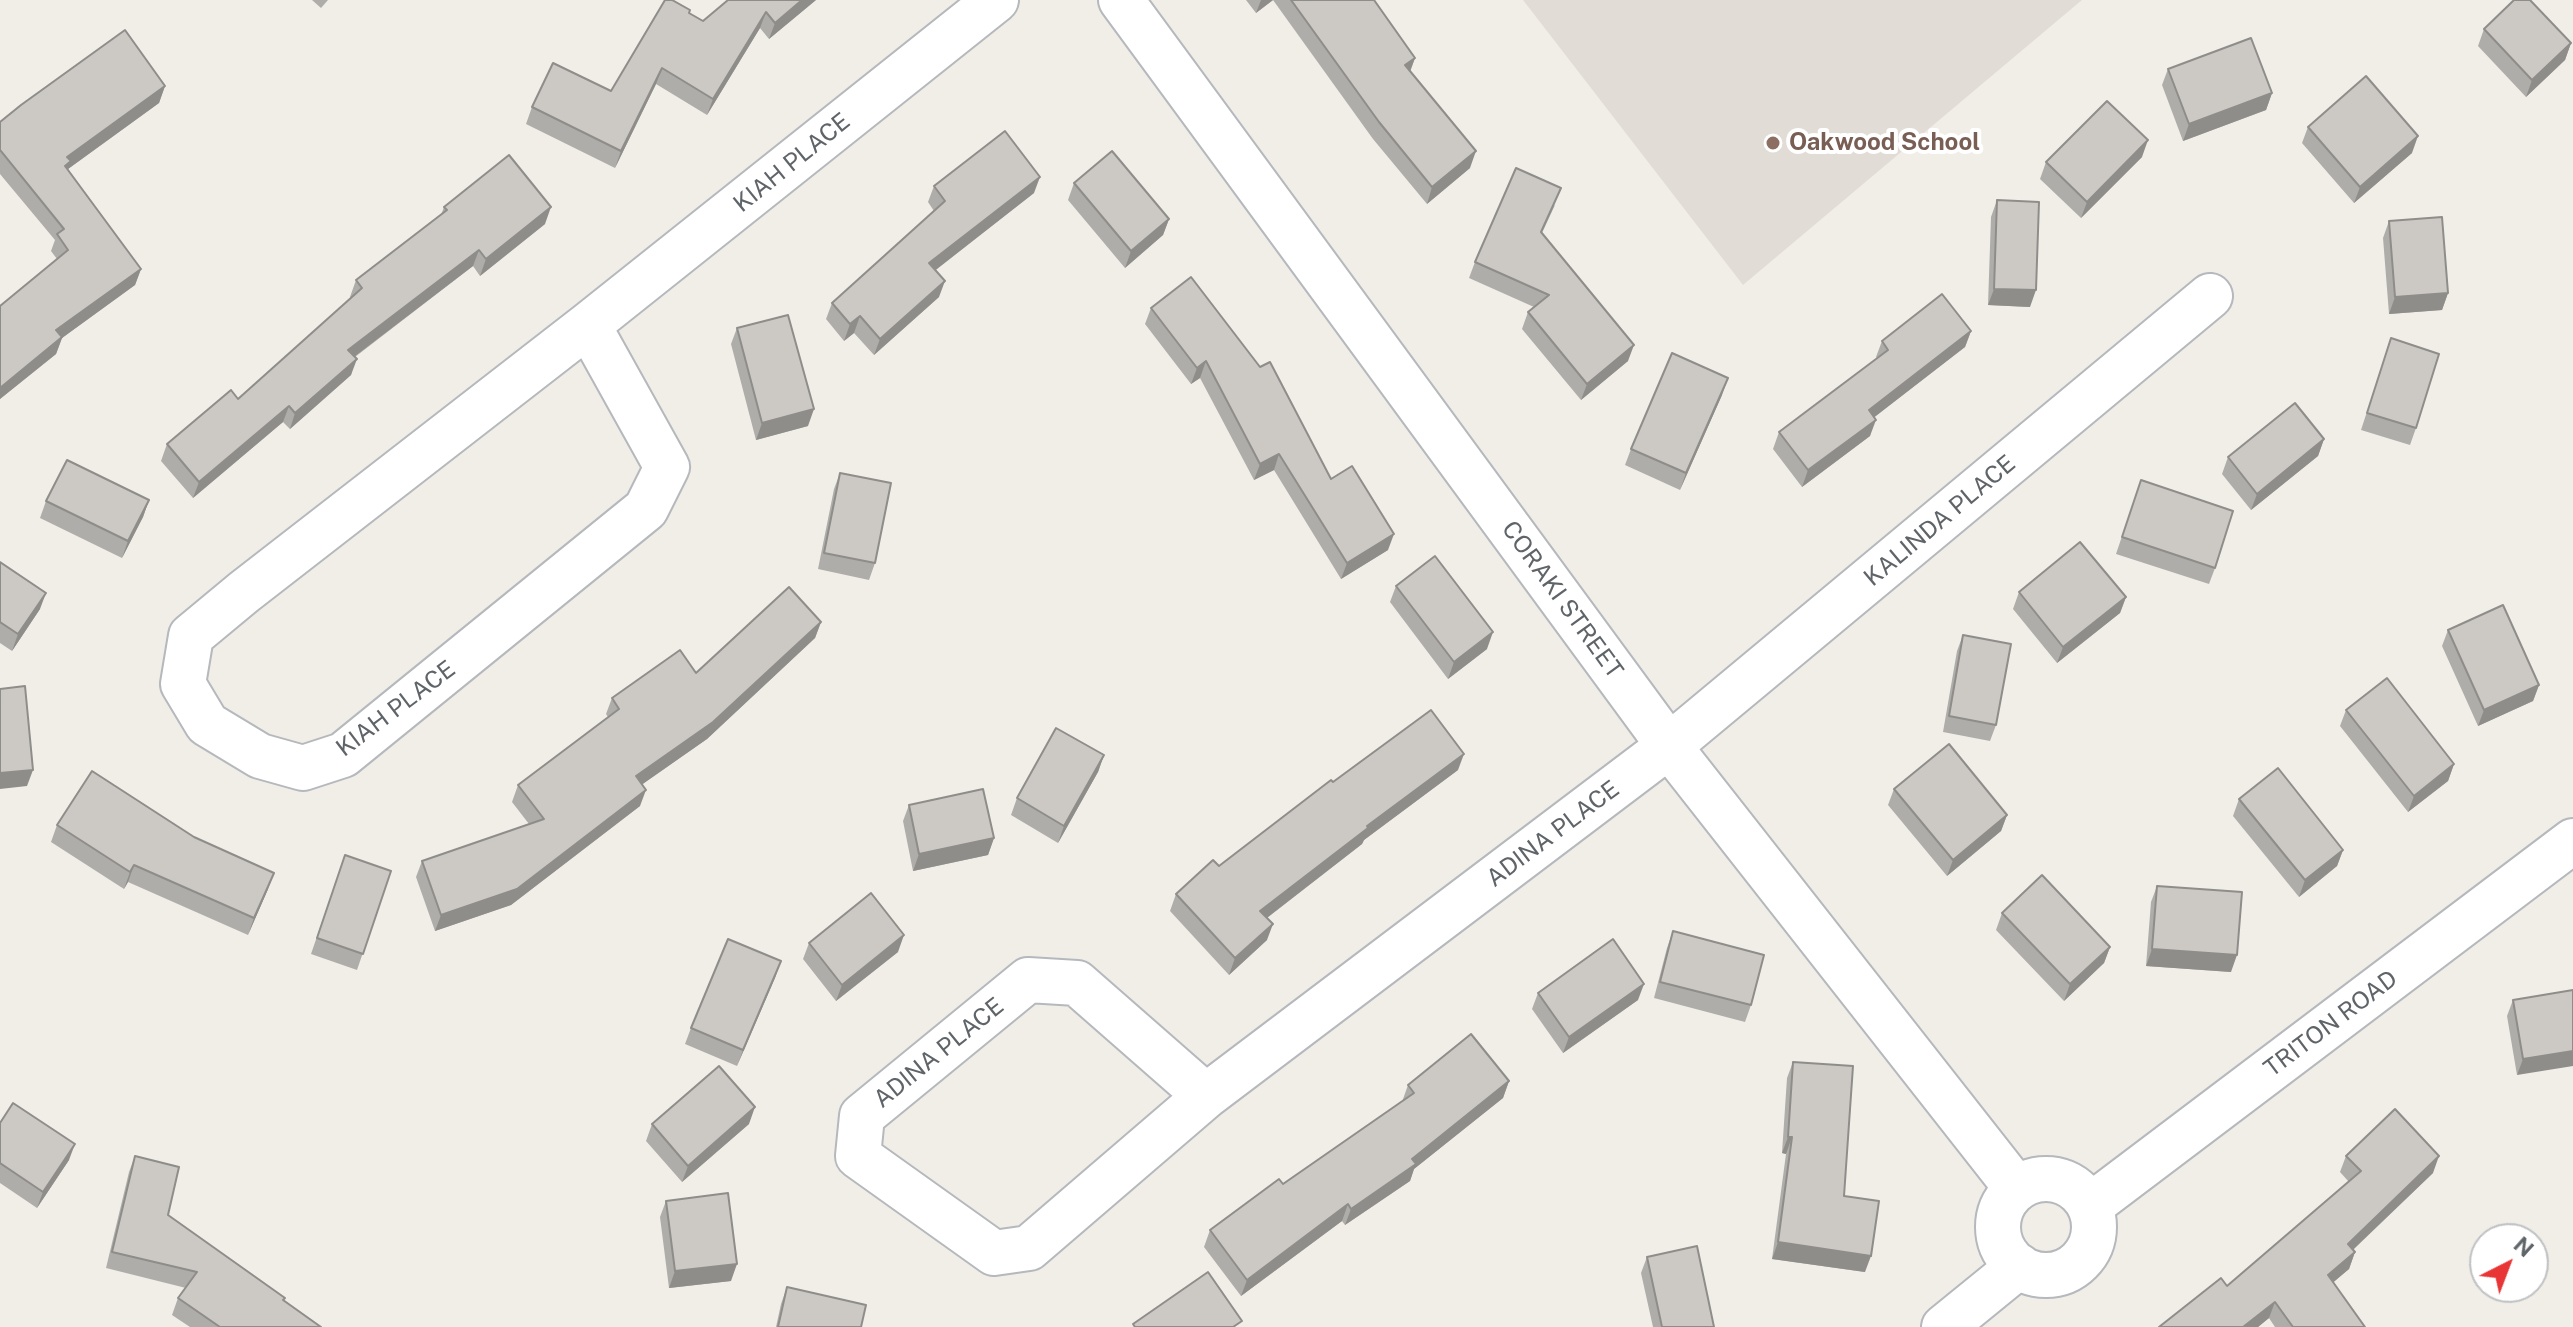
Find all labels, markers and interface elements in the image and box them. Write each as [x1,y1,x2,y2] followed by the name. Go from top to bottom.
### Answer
[728,107,856,219] street label: KIAH PLACE
[1789,129,1980,157] place label: Oakwood School
[1764,134,1782,152] marker: Oakwood School
[1859,449,2021,593] street label: KALINDA PLACE
[1495,516,1629,684] street label: CORAKI STREET
[331,655,461,763] street label: KIAH PLACE
[1481,775,1625,893] street label: ADINA PLACE
[2259,965,2403,1083] street label: TRITON ROAD
[868,992,1010,1114] street label: ADINA PLACE
[2469,1223,2549,1303] north arrow
[2509,1231,2539,1262] text: N

